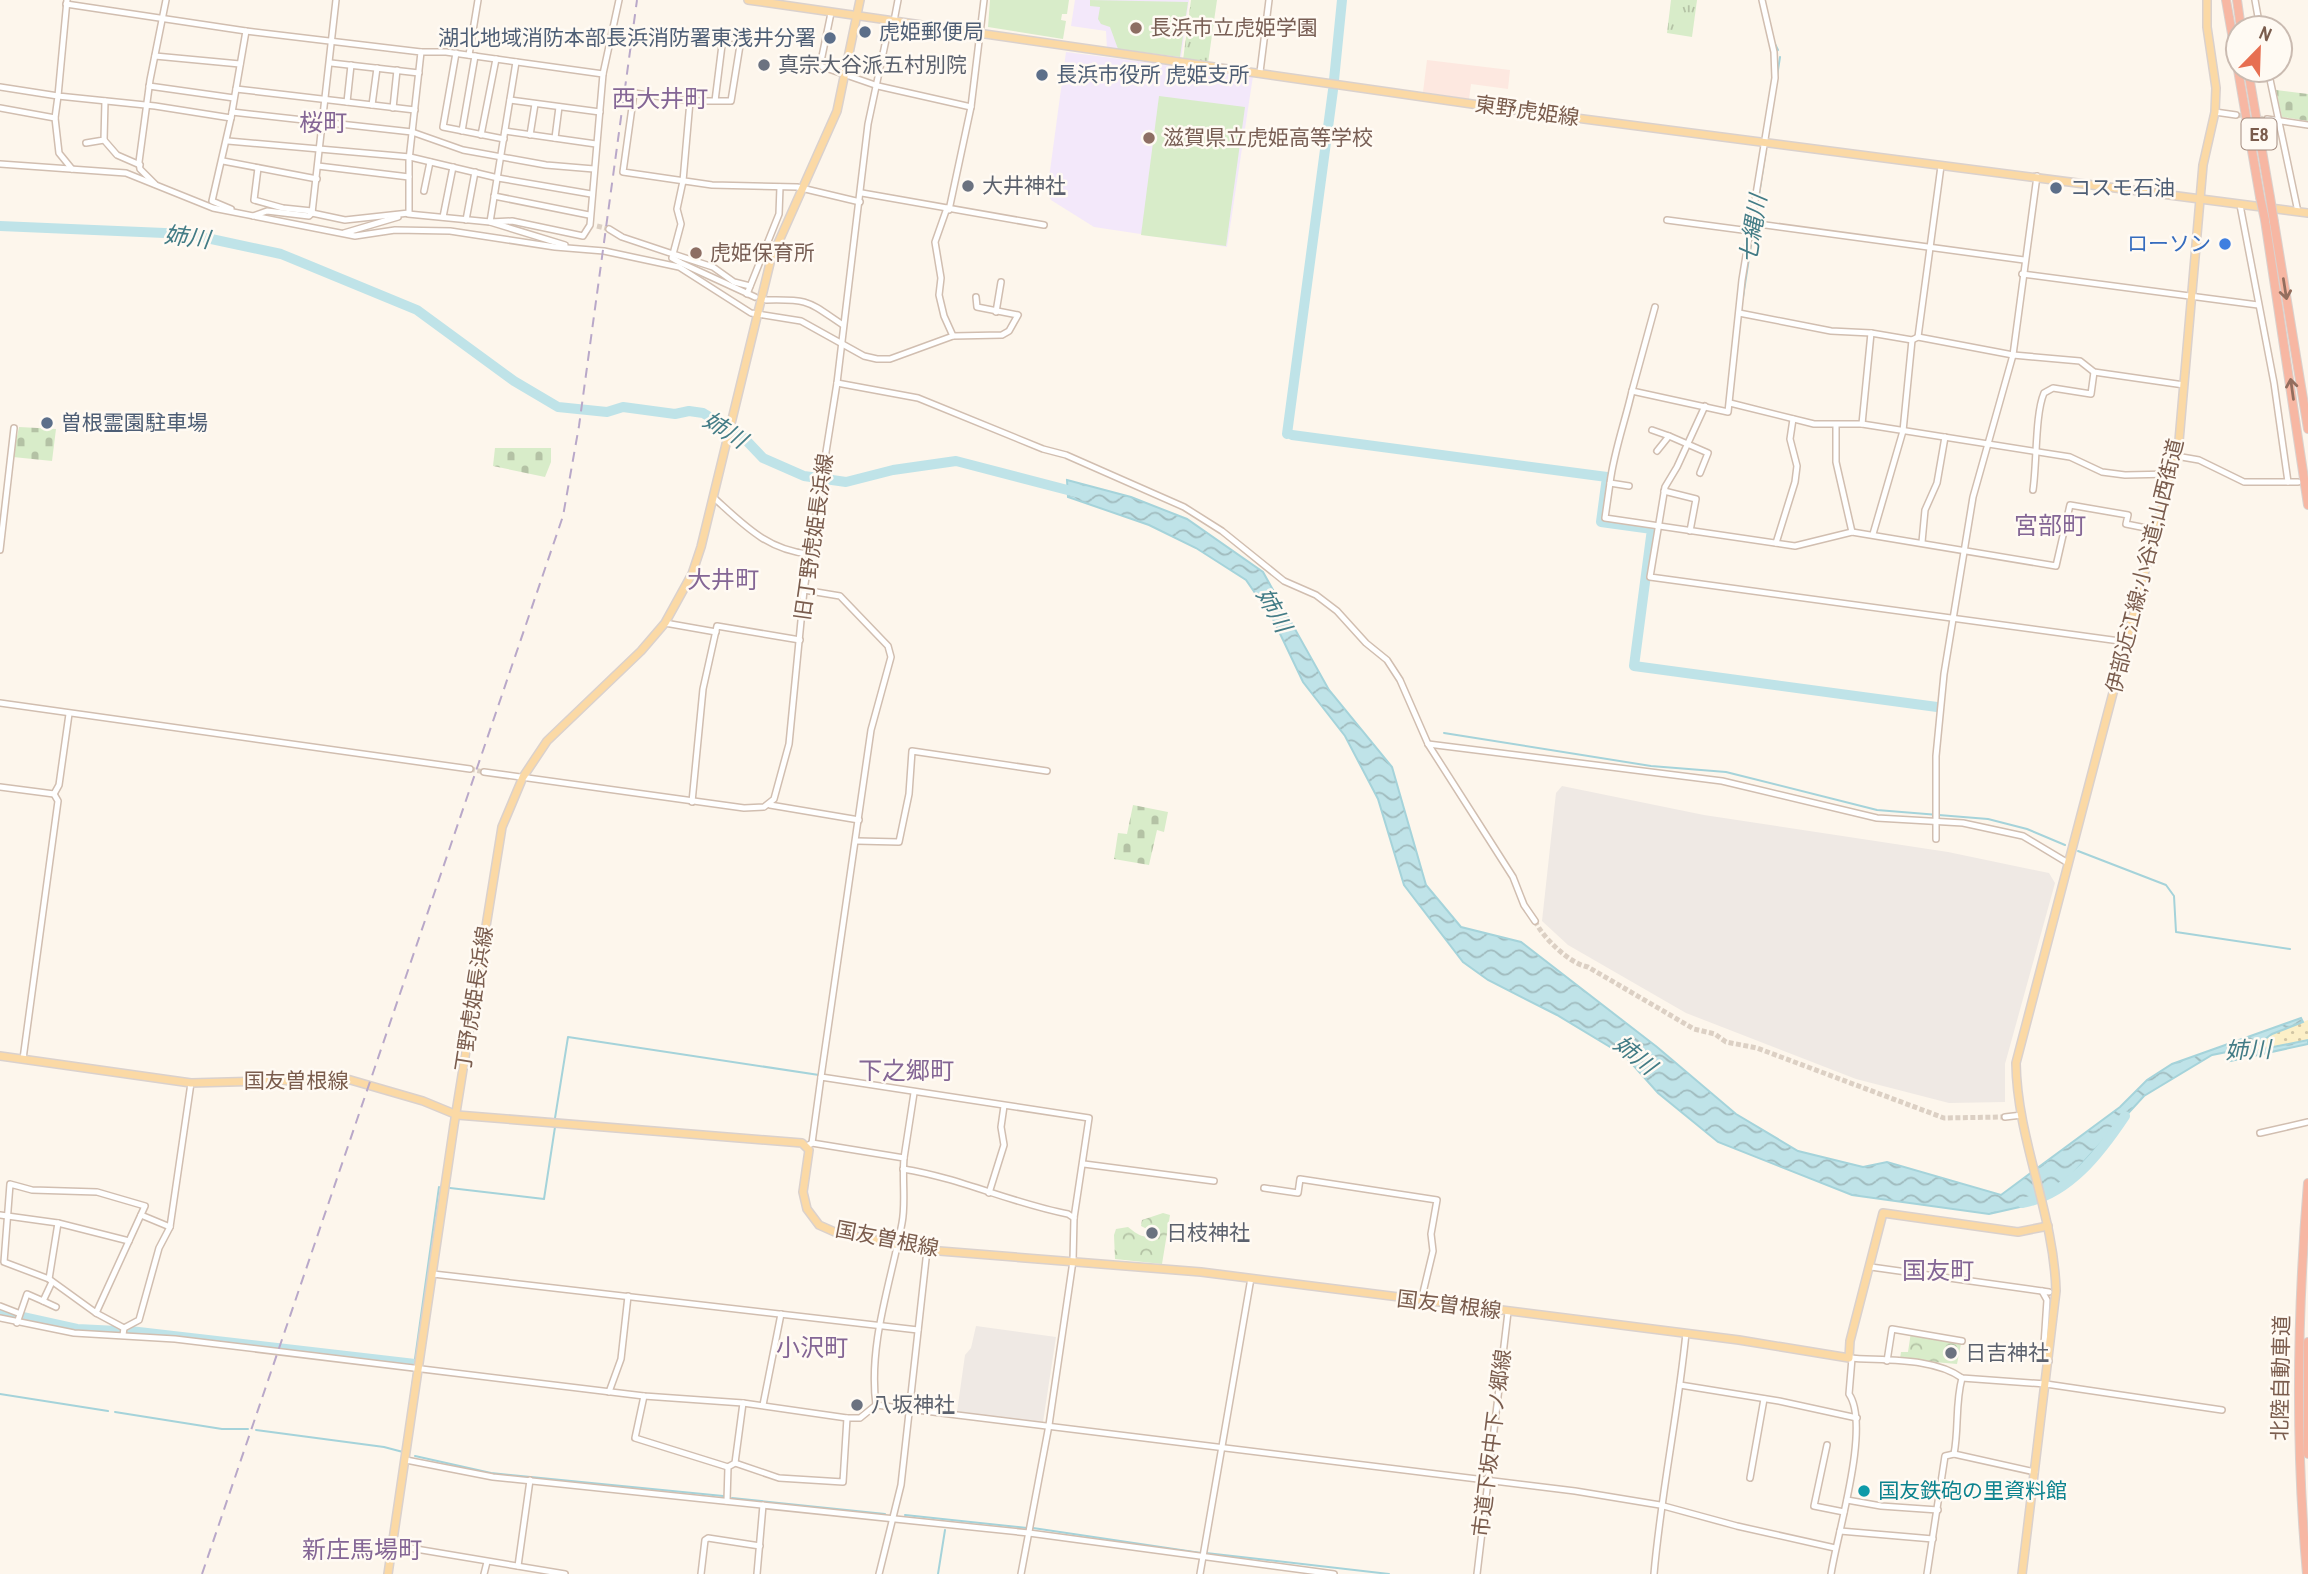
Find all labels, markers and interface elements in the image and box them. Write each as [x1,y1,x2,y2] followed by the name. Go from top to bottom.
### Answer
[1150,13,1318,42] place label: 長浜市立虎姫学園
[2224,14,2294,84] north arrow
[879,17,984,46] place label: 虎姫郵便局
[2255,19,2276,48] text: N
[1128,20,1144,36] marker: 長浜市立虎姫学園
[438,23,816,52] place label: 湖北地域消防本部長浜消防署東浅井分署
[857,24,873,40] marker: 虎姫郵便局
[822,30,838,46] marker: 湖北地域消防本部長浜消防署東浅井分署
[778,50,967,79] place label: 真宗大谷派五村別院
[756,57,772,73] marker: 真宗大谷派五村別院
[1056,60,1250,89] place label: 長浜市役所 虎姫支所
[1034,67,1050,83] marker: 長浜市役所 虎姫支所
[612,82,708,114] district label: 西大井町
[1473,89,1581,132] street label: 東野虎姫線
[299,106,347,138] district label: 桜町
[2242,118,2276,150] road number: E8
[1163,123,1373,152] place label: 滋賀県立虎姫高等学校
[1141,130,1157,146] marker: 滋賀県立虎姫高等学校
[982,171,1066,200] place label: 大井神社
[2070,173,2175,202] place label: コスモ石油
[960,178,976,194] marker: 大井神社
[2048,180,2064,196] marker: コスモ石油
[1732,189,1774,265] water label: 七縄川
[162,218,215,255] water label: 姉川
[2127,229,2211,258] place label: ローソン
[2217,236,2233,252] marker: ローソン
[710,238,815,267] place label: 虎姫保育所
[688,245,704,261] marker: 虎姫保育所
[2279,277,2292,300] one-way arrow
[2286,378,2299,401] one-way arrow
[698,404,756,456] water label: 姉川
[61,408,208,437] place label: 曽根霊園駐車場
[39,415,55,431] marker: 曽根霊園駐車場
[2099,435,2190,696] street label: 伊部近江線;小谷道;山西街道
[787,452,840,622] street label: 旧丁野虎姫長浜線
[2014,509,2086,541] district label: 宮部町
[687,563,759,595] district label: 大井町
[1250,582,1301,640] water label: 姉川
[448,924,499,1074] street label: 丁野虎姫長浜線
[1608,1028,1665,1083] water label: 姉川
[2224,1033,2275,1066] water label: 姉川
[858,1054,954,1086] district label: 下之郷町
[244,1066,349,1095] street label: 国友曽根線
[833,1214,941,1263] street label: 国友曽根線
[1166,1218,1250,1247] place label: 日枝神社
[1144,1225,1160,1241] marker: 日枝神社
[1902,1254,1974,1286] district label: 国友町
[1395,1284,1503,1325] street label: 国友曽根線
[2265,1315,2296,1441] street label: 北陸自動車道
[776,1331,848,1363] district label: 小沢町
[1965,1338,2049,1367] place label: 日吉神社
[1943,1345,1959,1361] marker: 日吉神社
[1466,1347,1517,1539] street label: 市道下坂中下ノ郷線
[871,1390,955,1419] place label: 八坂神社
[849,1397,865,1413] marker: 八坂神社
[1878,1476,2067,1505] place label: 国友鉄砲の里資料館
[1856,1483,1872,1499] marker: 国友鉄砲の里資料館
[302,1533,422,1565] district label: 新庄馬場町

